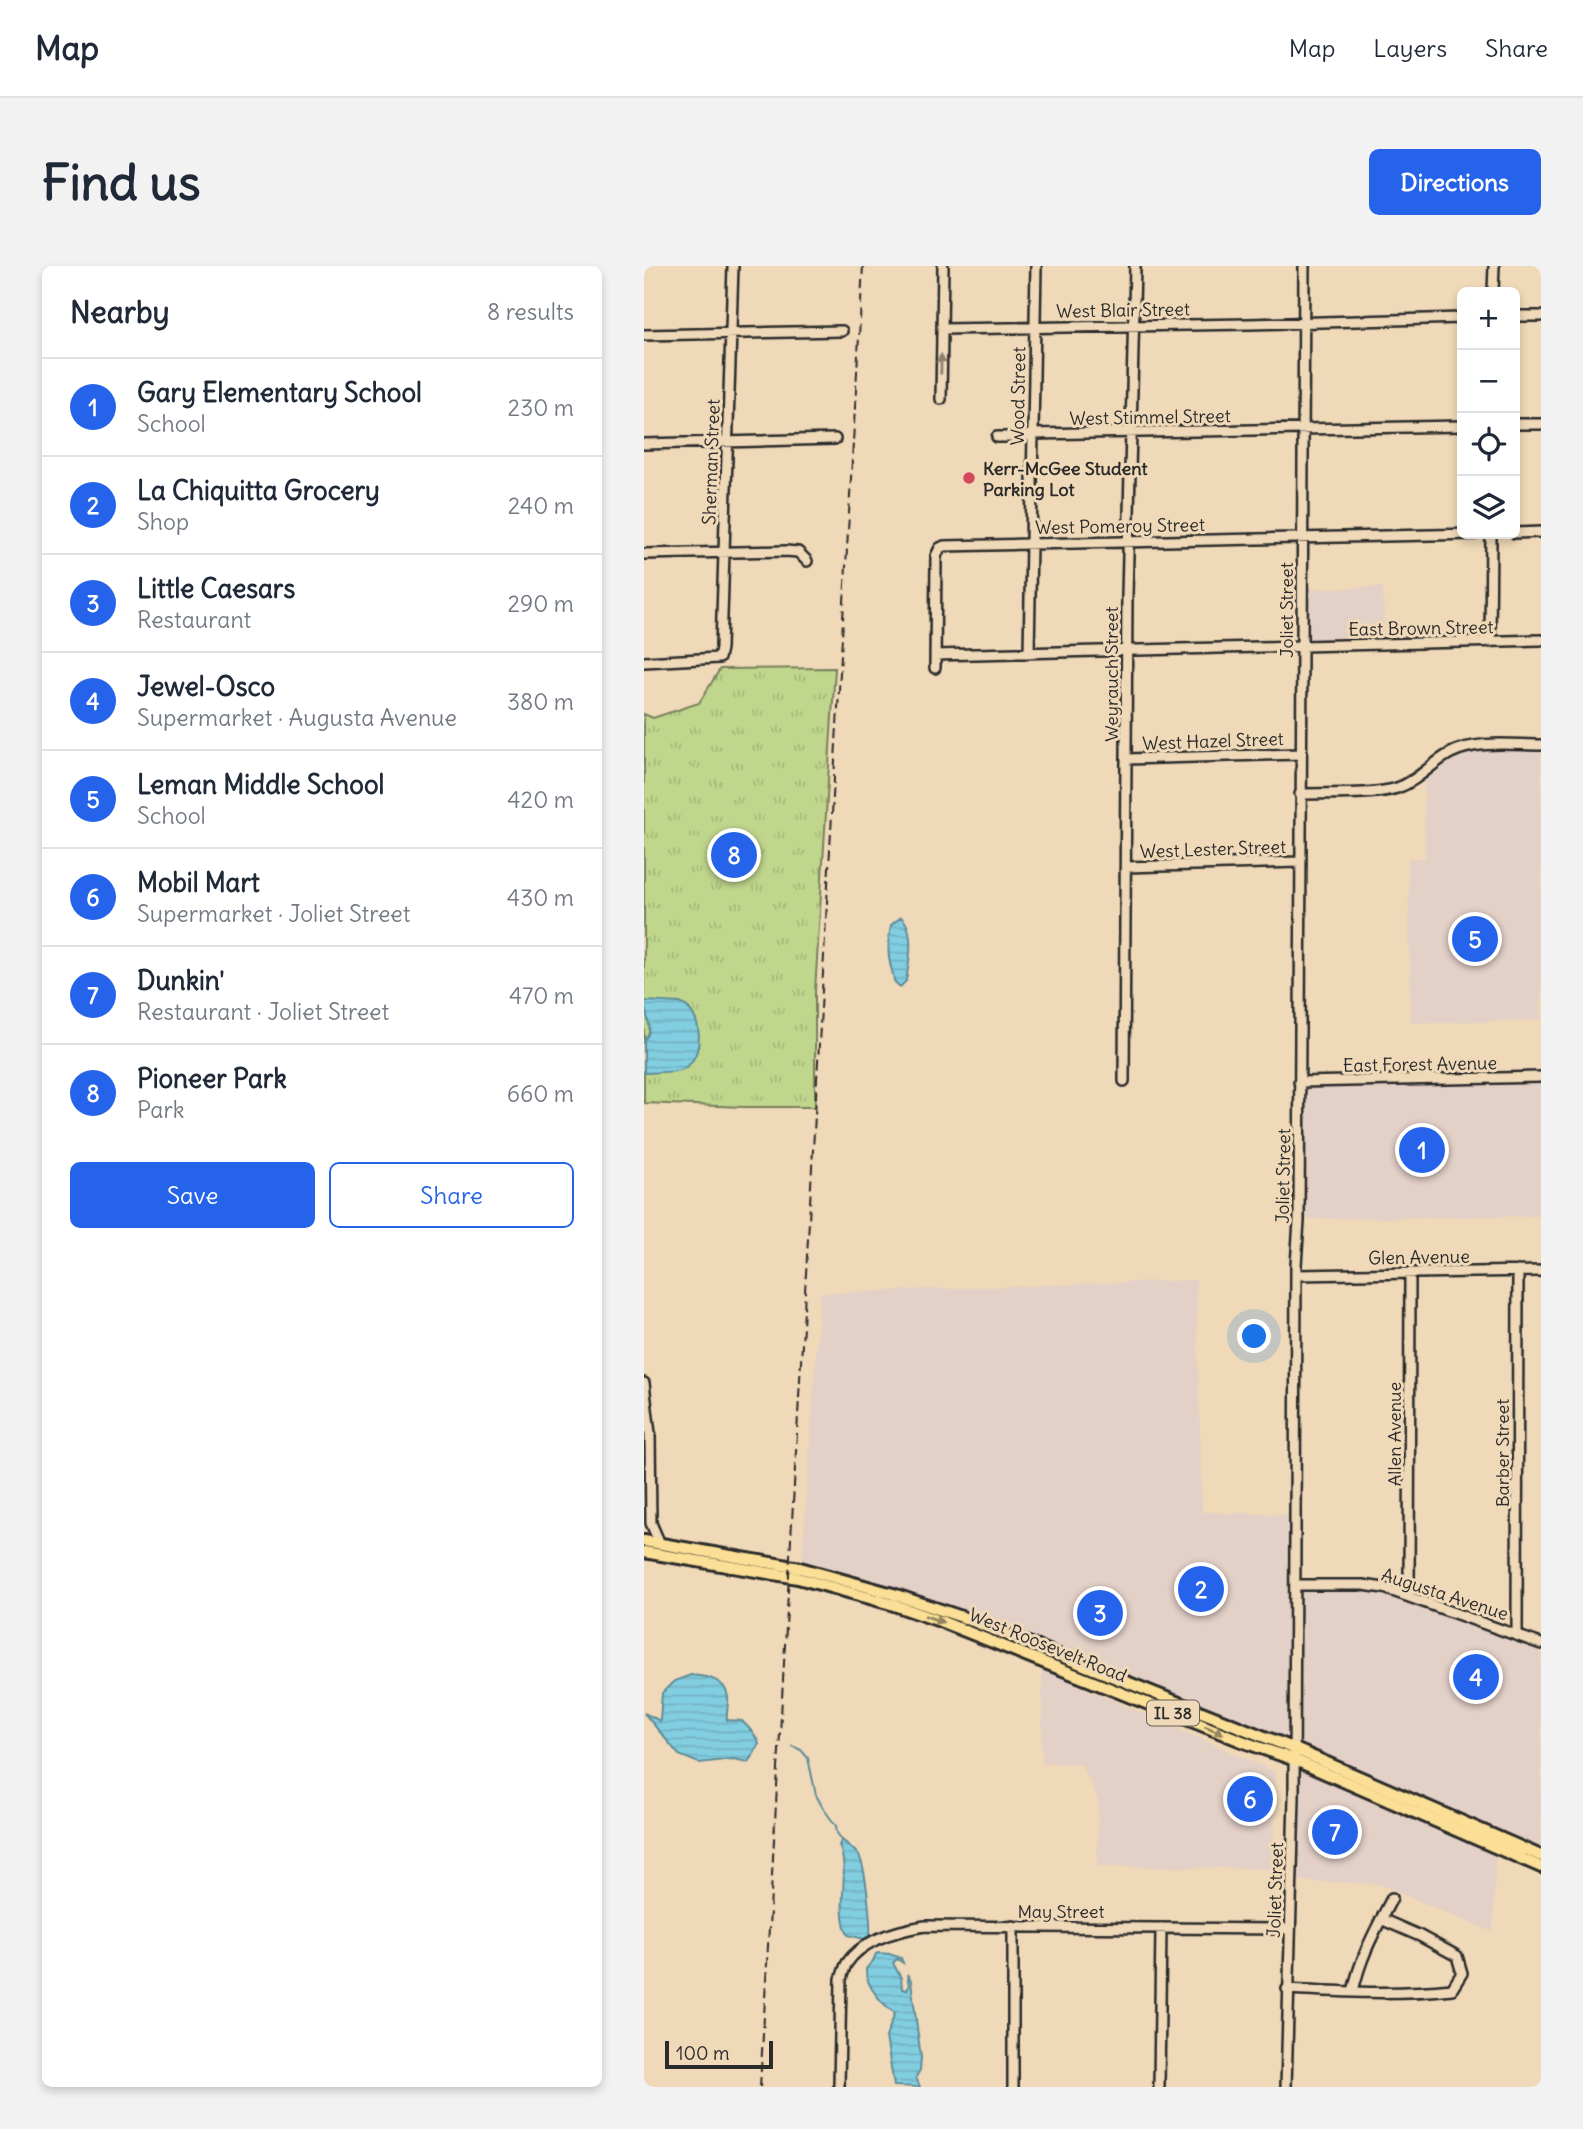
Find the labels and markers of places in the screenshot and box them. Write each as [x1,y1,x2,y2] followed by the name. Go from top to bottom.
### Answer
[983,457,1148,501] place label: Kerr-McGee Student Parking Lot
[961,470,977,486] marker: Kerr-McGee Student Parking Lot
[711,829,757,881] pin: 8
[1452,913,1498,965] pin: 5
[1399,1124,1445,1176] pin: 1
[1178,1563,1224,1615] pin: 2
[1077,1587,1123,1639] pin: 3
[1453,1651,1499,1703] pin: 4
[1227,1773,1273,1825] pin: 6
[1312,1806,1358,1858] pin: 7

